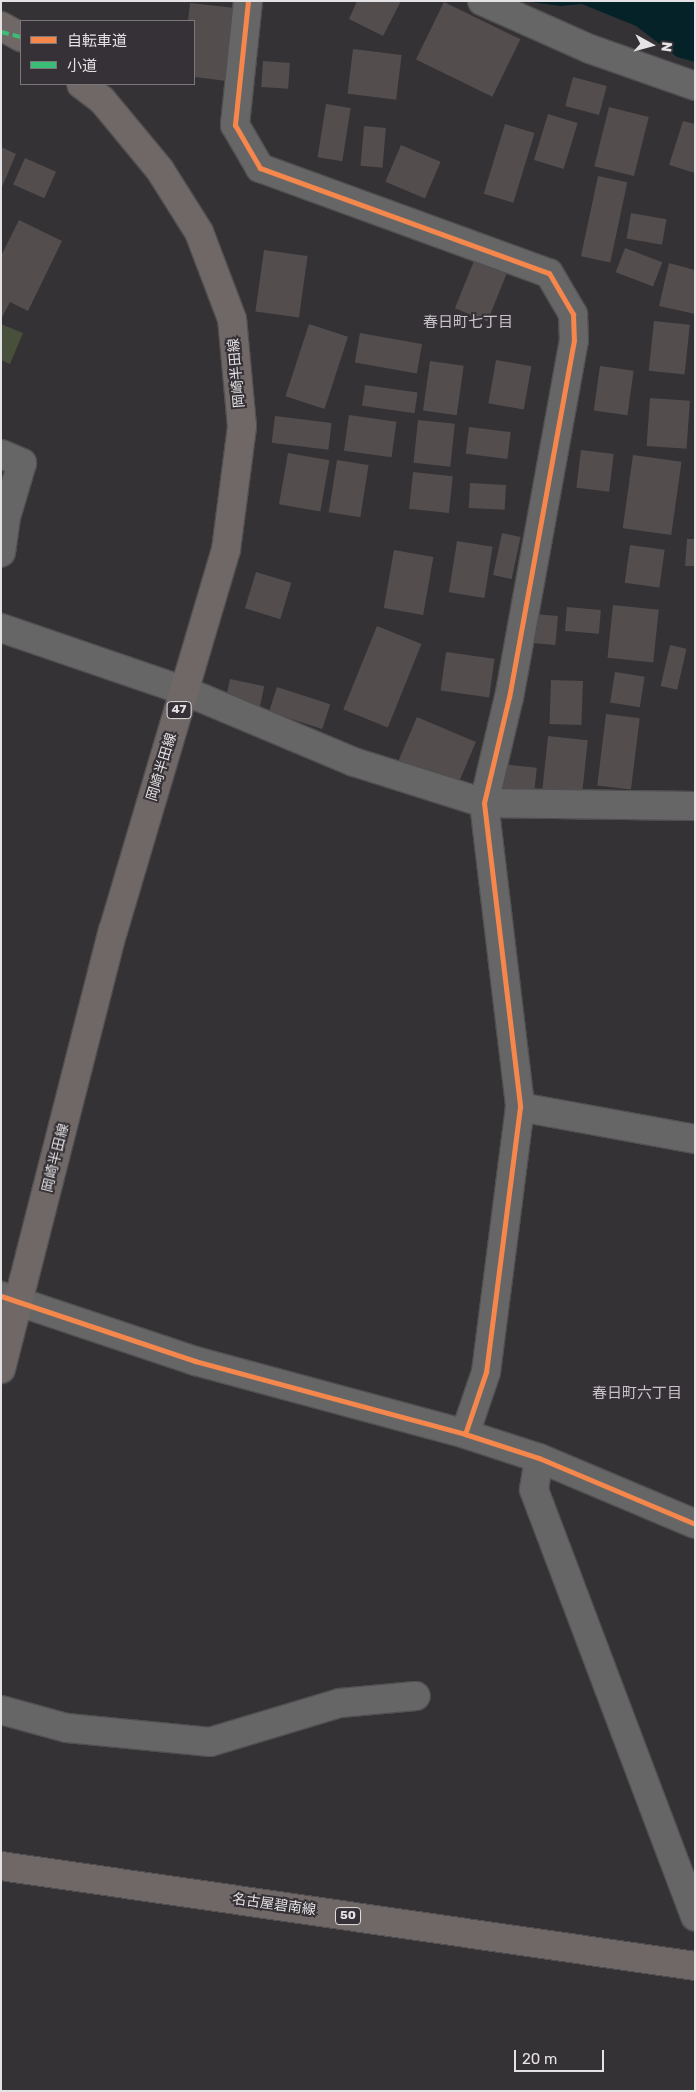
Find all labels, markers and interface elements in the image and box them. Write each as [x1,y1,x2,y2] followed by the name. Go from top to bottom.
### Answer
[20,20,195,85] legend
[626,20,676,70] north arrow
[67,32,127,50] text: 自転車道
[657,41,675,53] text: N
[67,57,97,75] text: 小道
[423,314,513,332] district label: 春日町七丁目
[226,337,248,409] street label: 岡崎半田線
[166,700,192,720] road number: 47
[144,731,180,803] street label: 岡崎半田線
[39,1122,73,1194] street label: 岡崎半田線
[592,1385,682,1403] district label: 春日町六丁目
[231,1891,317,1919] street label: 名古屋碧南線
[334,1906,362,1925] road number: 50
[516,2040,606,2072] scale bar
[522,2050,557,2068] text: 20 m

